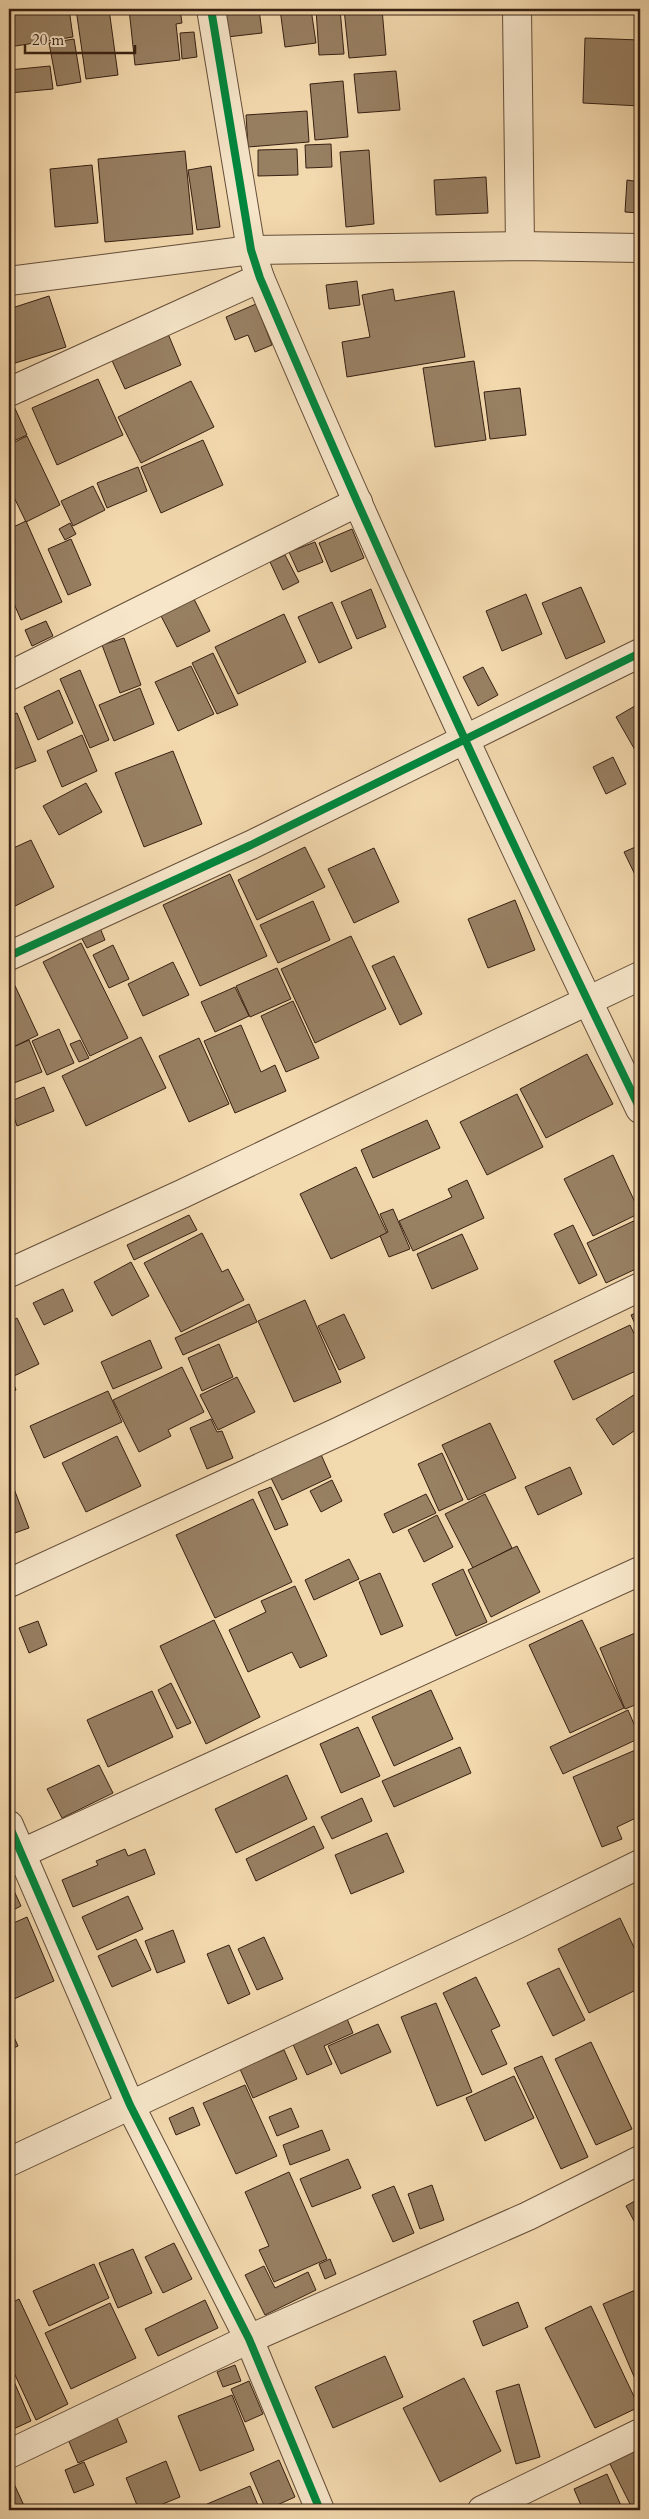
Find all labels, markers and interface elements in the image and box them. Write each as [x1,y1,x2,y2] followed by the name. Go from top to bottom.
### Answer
[25,22,135,54] scale bar
[32,30,64,50] text: 20 m

